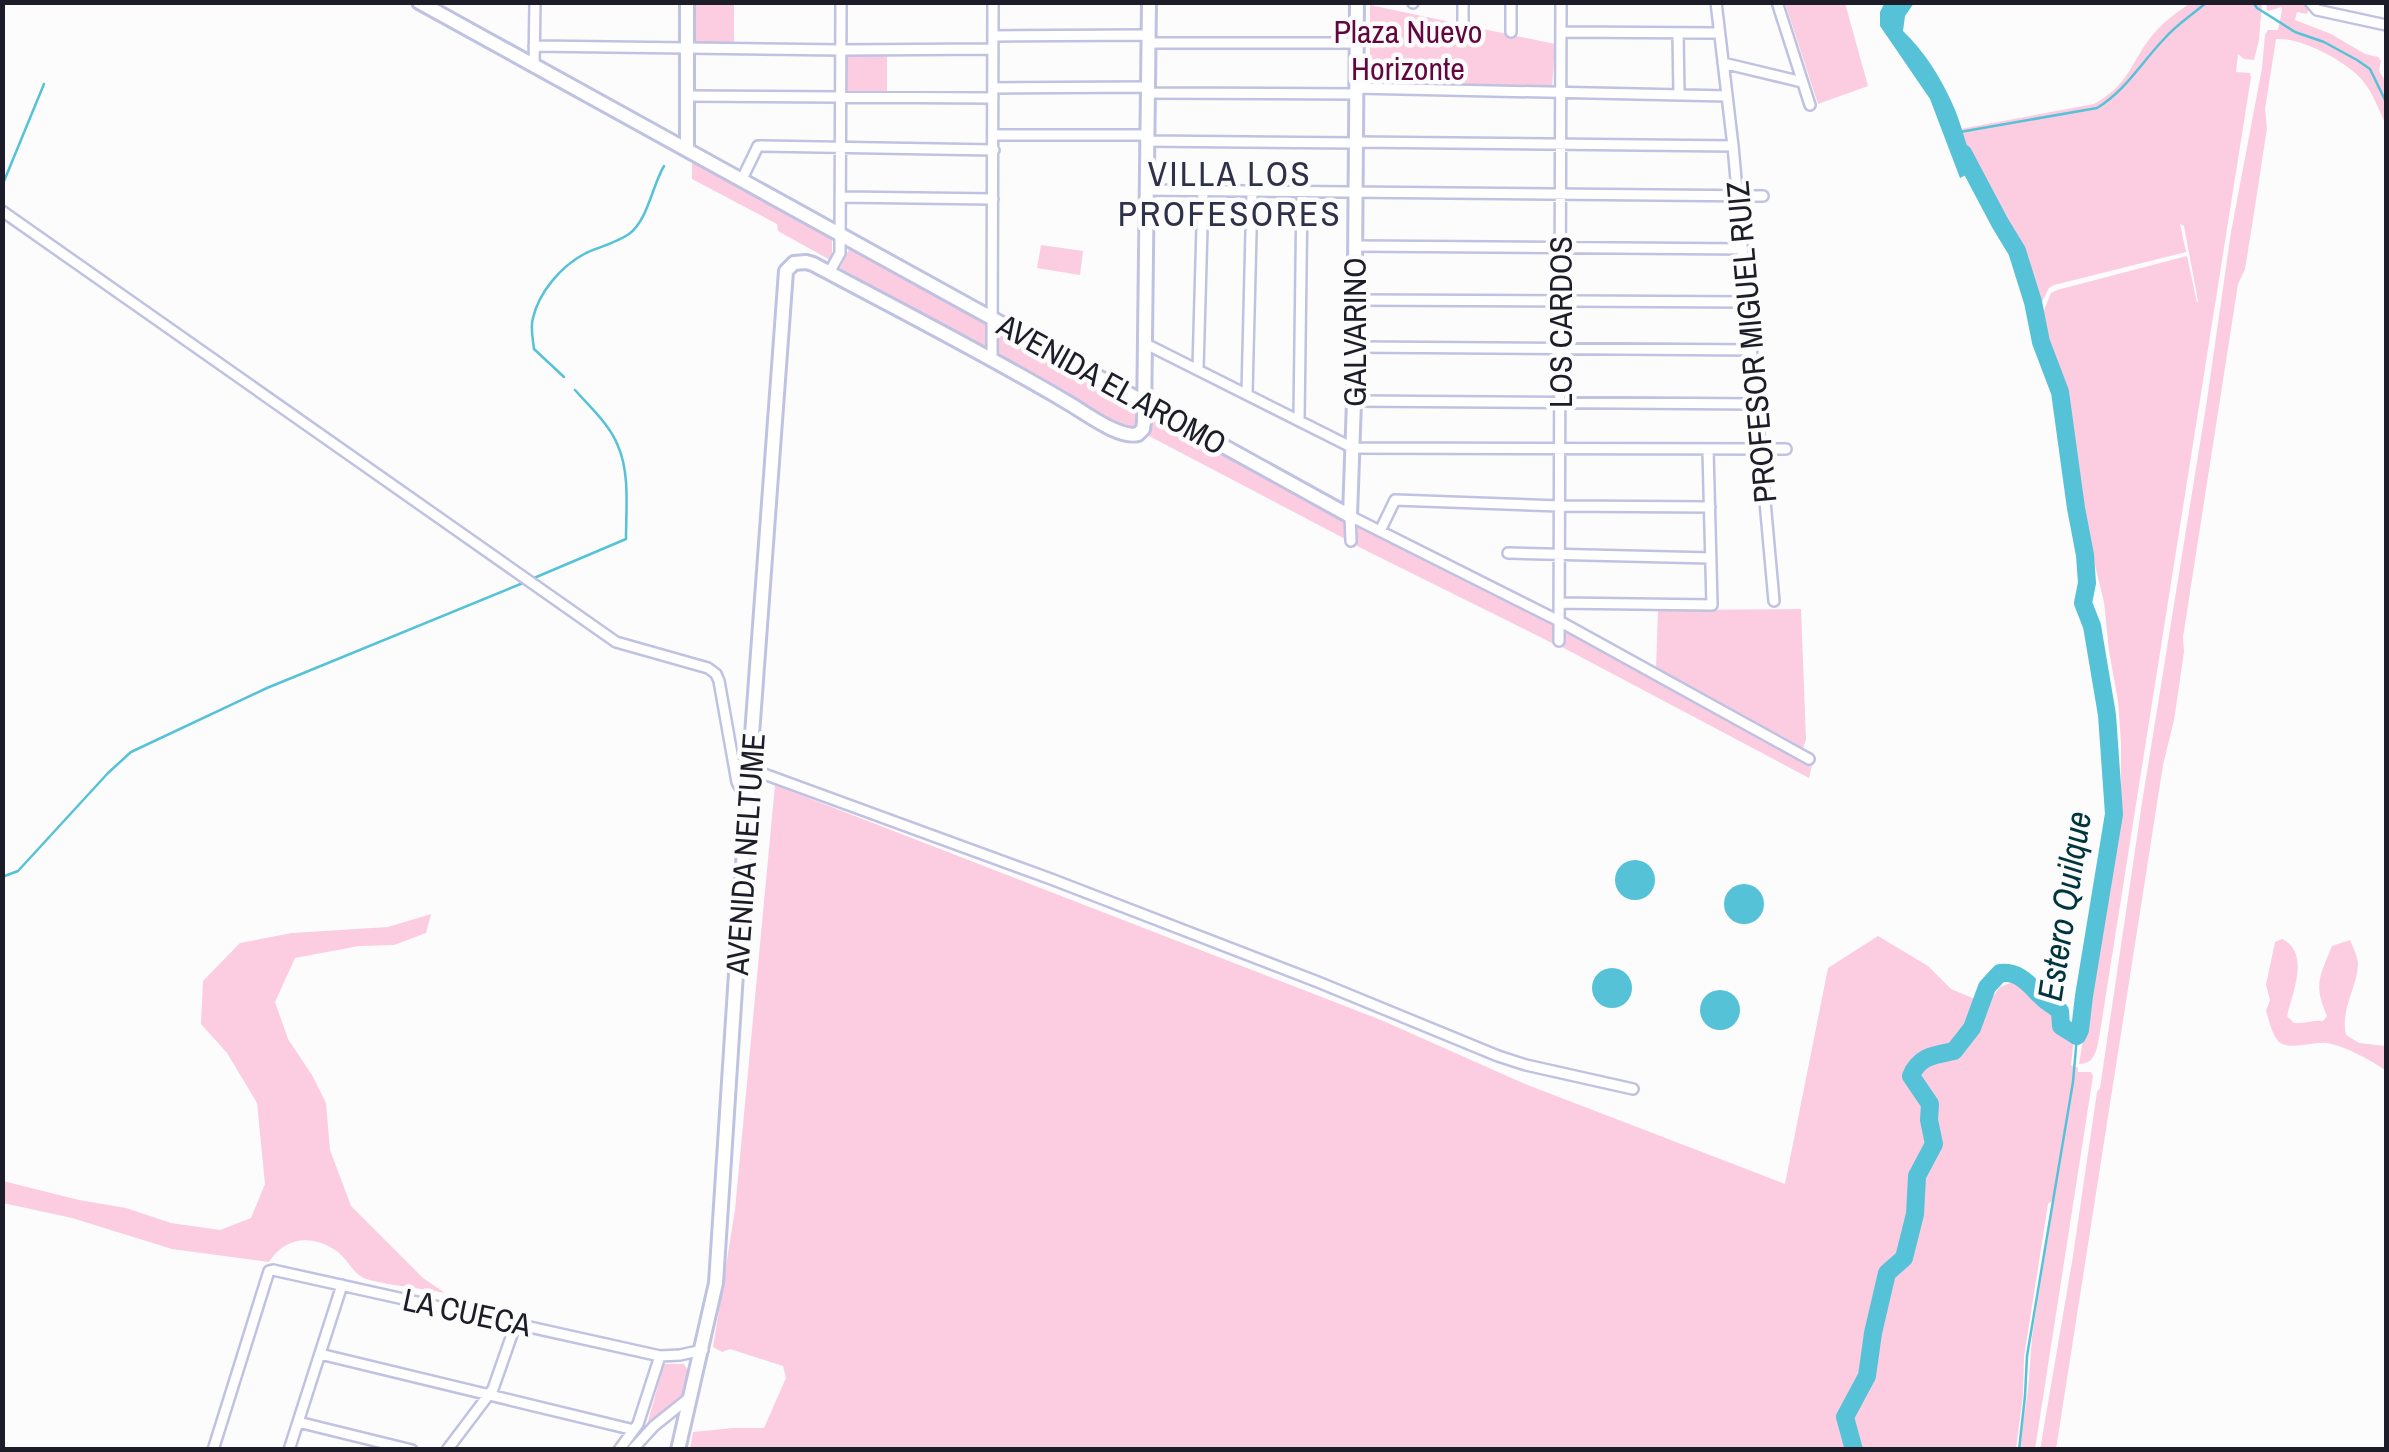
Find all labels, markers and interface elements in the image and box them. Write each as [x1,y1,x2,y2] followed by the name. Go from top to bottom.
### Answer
[1334,10,1482,90] park label: Plaza Nuevo Horizonte
[1118,150,1342,237] district label: VILLA LOS PROFESORES
[1716,179,1786,505] street label: PROFESOR MIGUEL RUIZ
[1539,236,1582,408] street label: LOS CARDOS
[1333,257,1376,407] street label: GALVARINO
[989,303,1234,465] street label: AVENIDA EL AROMO
[715,731,775,977] street label: AVENIDA NELTUME
[2026,808,2102,1004] water label: Estero Quilque
[399,1277,535,1347] street label: LA CUECA

